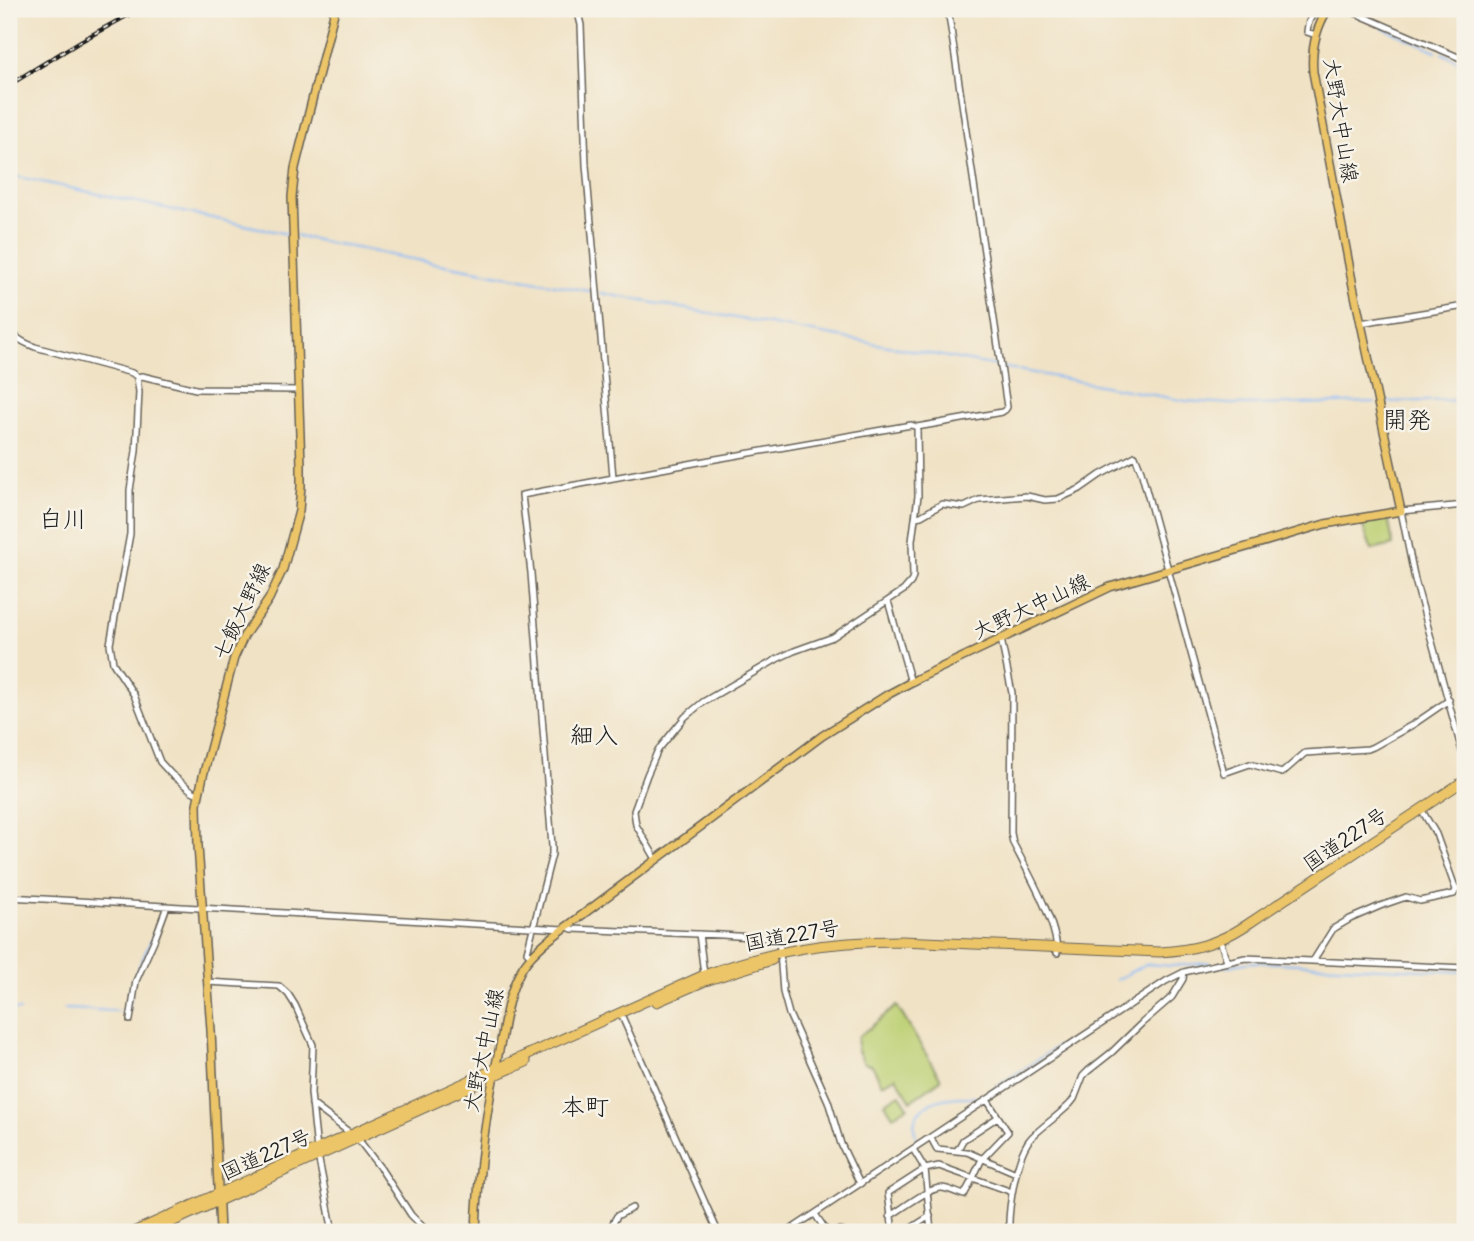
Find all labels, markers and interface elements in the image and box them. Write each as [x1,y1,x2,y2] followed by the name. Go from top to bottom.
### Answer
[1318,56,1364,184] street label: 大野大中山線
[1383,404,1431,434] district label: 開発
[39,503,87,533] district label: 白川
[206,558,276,664] street label: 七飯大野線
[968,567,1094,645] street label: 大野大中山線
[570,719,618,749] district label: 細入
[1298,801,1392,877] street label: 国道227号
[742,913,842,957] street label: 国道227号
[457,986,509,1114] street label: 大野大中山線
[561,1091,609,1121] district label: 本町
[217,1122,315,1186] street label: 国道227号

